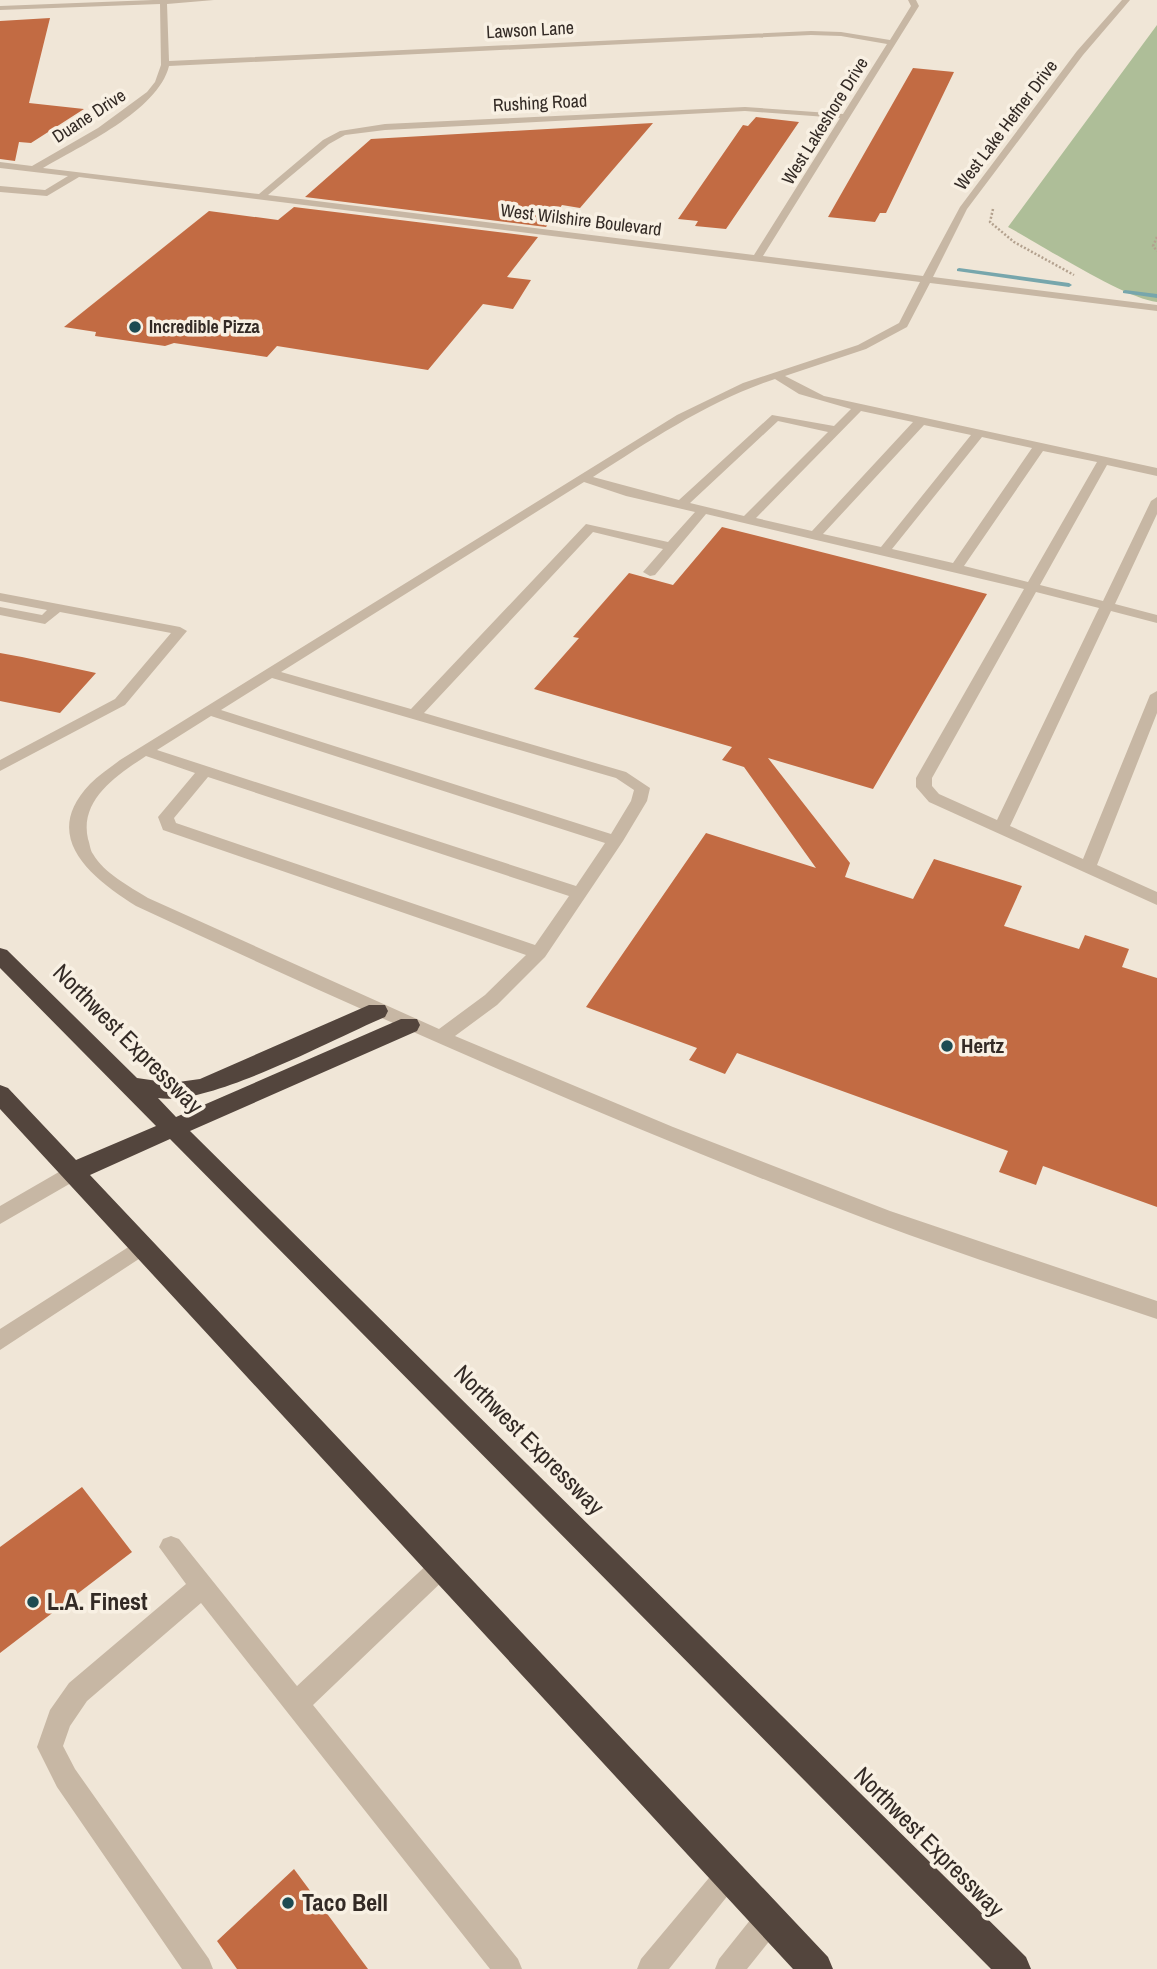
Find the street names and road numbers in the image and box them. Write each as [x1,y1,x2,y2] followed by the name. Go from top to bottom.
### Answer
[485,15,574,44] street label: Lawson Lane
[775,52,874,189] street label: West Lakeshore Drive
[948,54,1063,195] street label: West Lake Hefner Drive
[47,83,130,149] street label: Duane Drive
[492,88,588,117] street label: Rushing Road
[499,197,663,242] street label: West Wilshire Boulevard
[47,956,211,1120] street label: Northwest Expressway
[448,1357,612,1521] street label: Northwest Expressway
[848,1759,1012,1923] street label: Northwest Expressway

